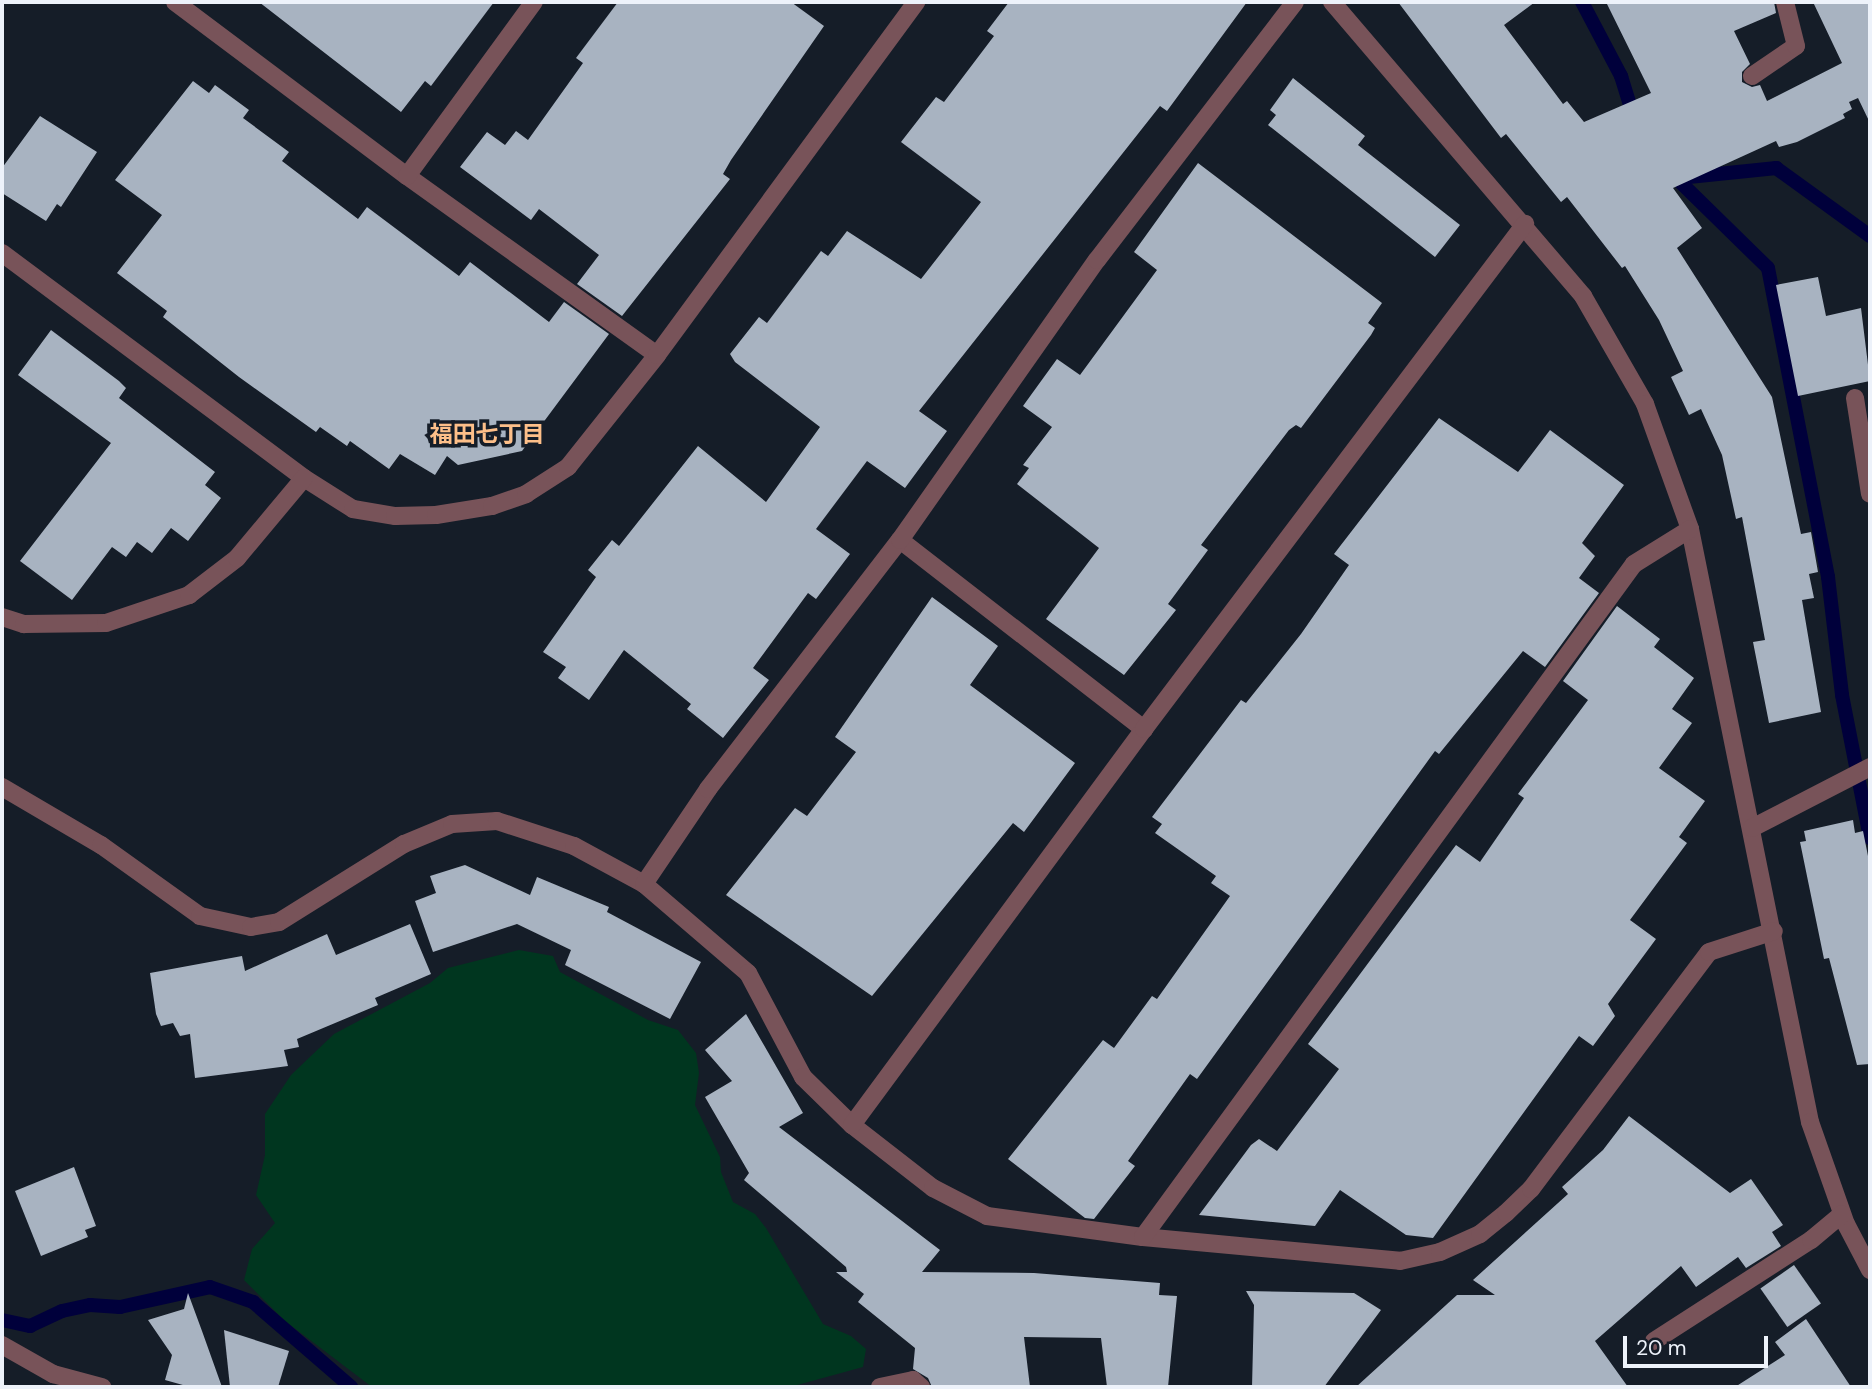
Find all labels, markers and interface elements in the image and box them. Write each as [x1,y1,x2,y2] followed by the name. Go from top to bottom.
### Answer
[430,420,544,448] district label: 福田七丁目
[1627,1322,1772,1366] scale bar
[1636,1334,1687,1362] text: 20 m

